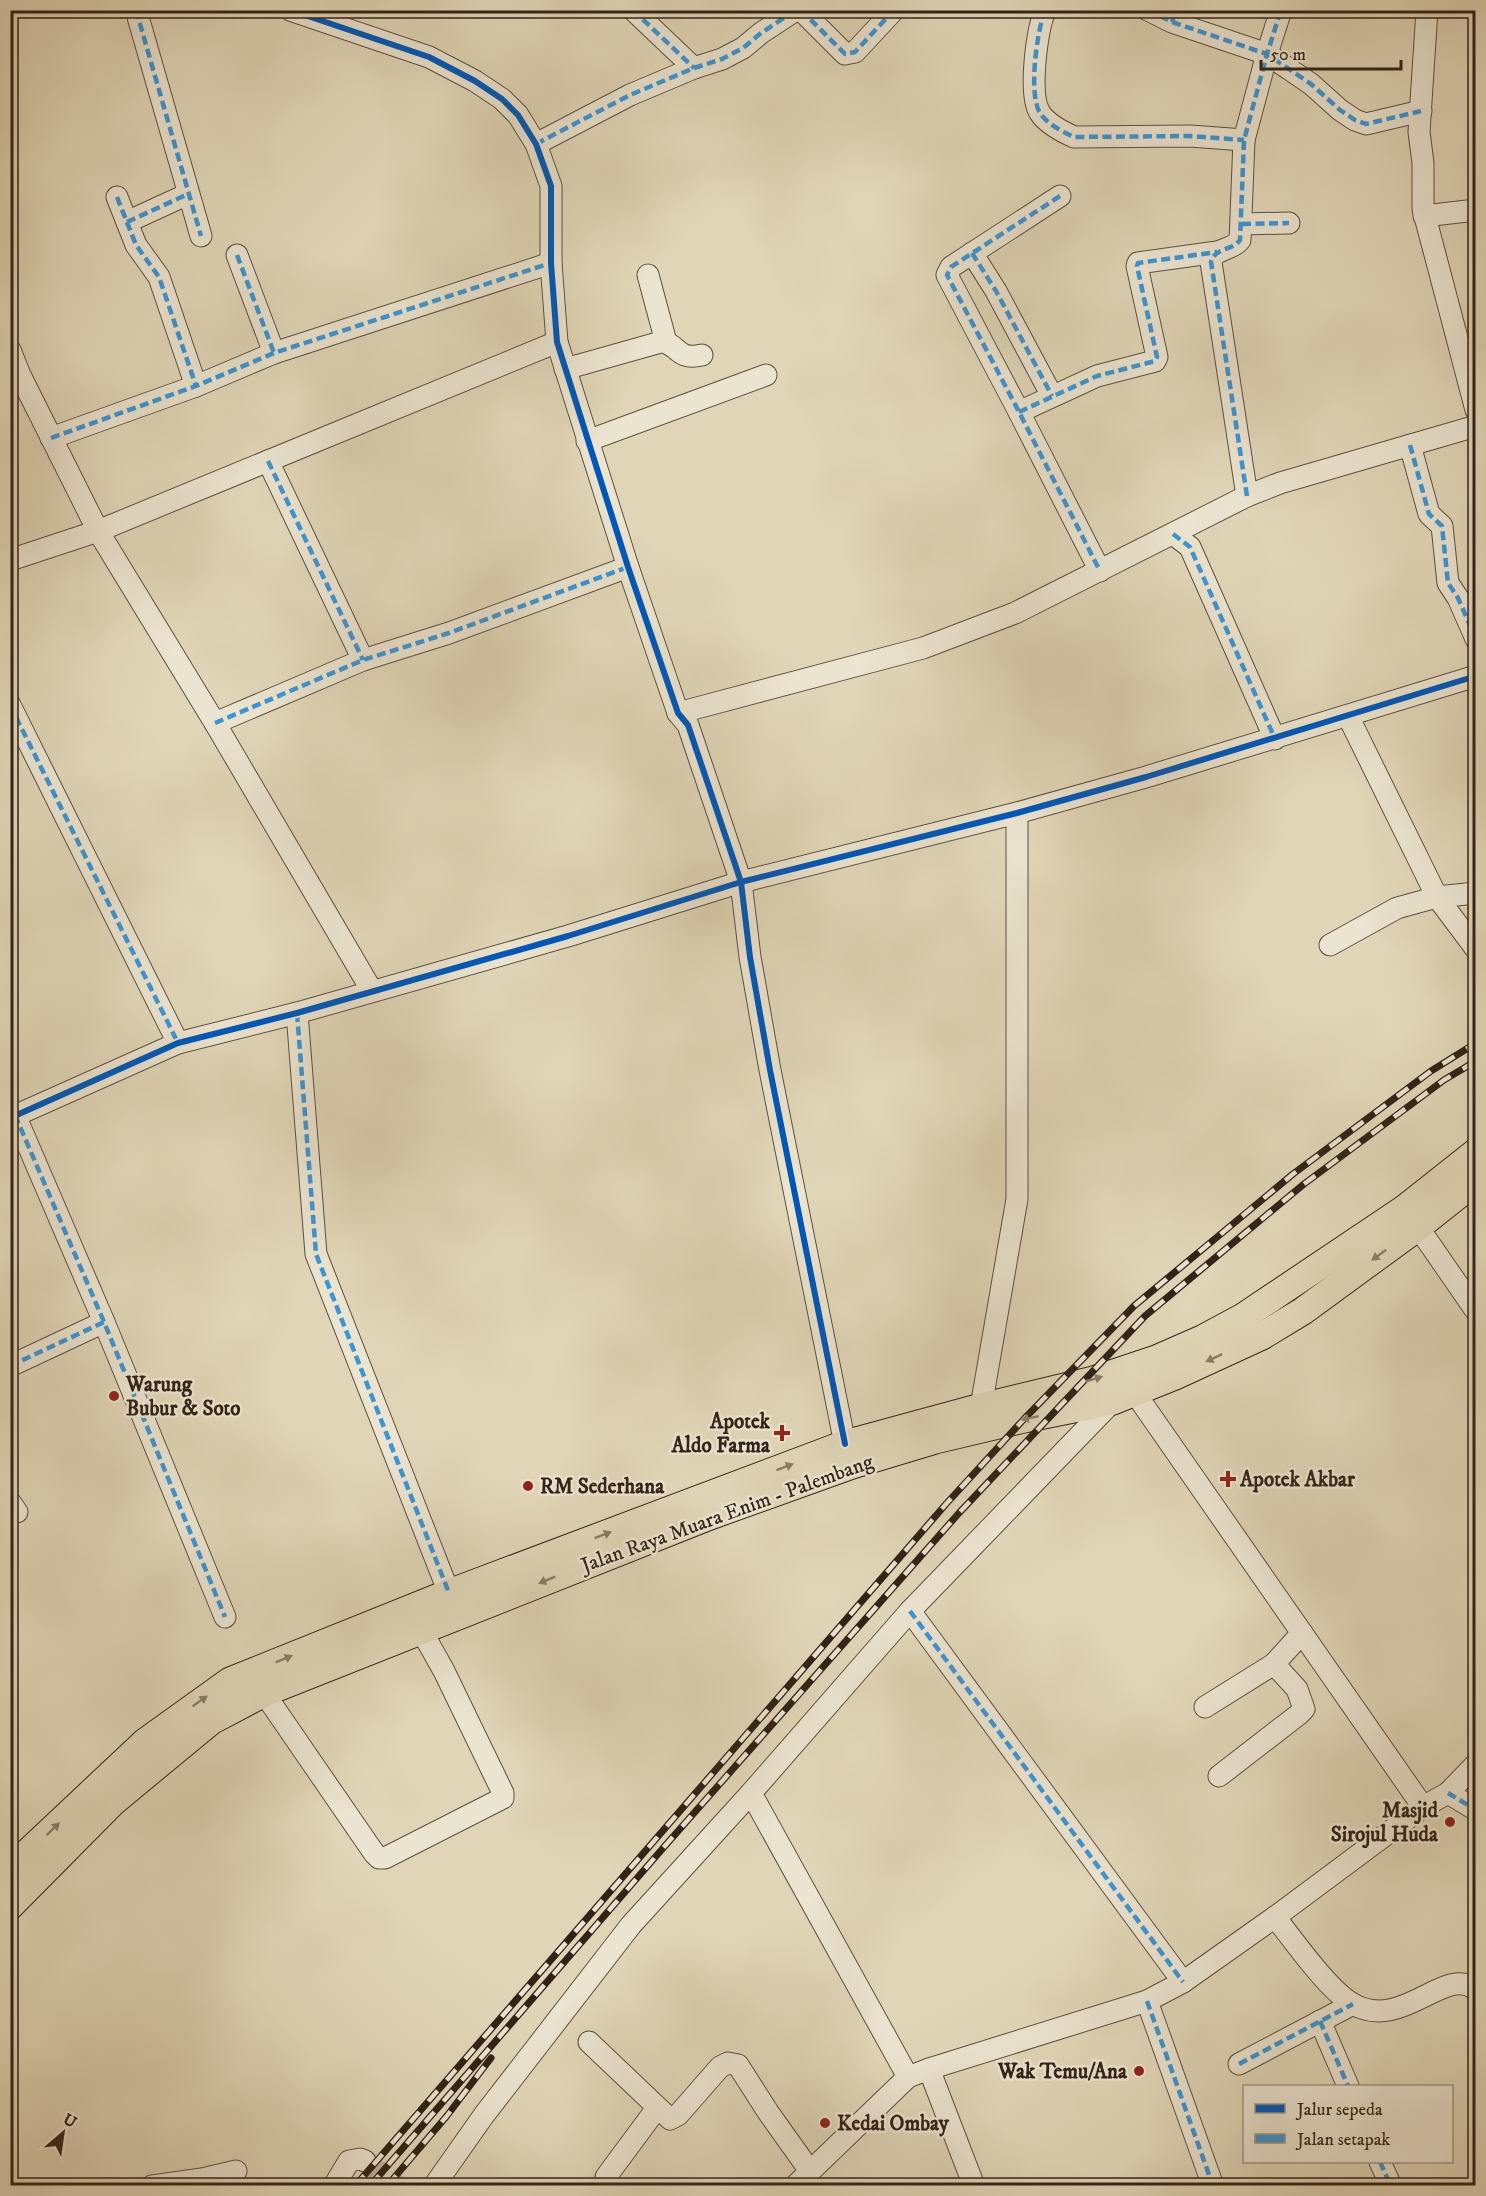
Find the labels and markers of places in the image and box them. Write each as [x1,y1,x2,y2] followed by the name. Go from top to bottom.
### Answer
[125,1372,241,1422] place label: Warung Bubur & Soto
[107,1389,121,1403] marker: Warung Bubur & Soto
[670,1409,771,1459] place label: Apotek Aldo Farma
[775,1426,789,1440] marker: Apotek Aldo Farma
[1239,1467,1356,1493] place label: Apotek Akbar
[1221,1472,1235,1486] marker: Apotek Akbar
[540,1474,665,1500] place label: RM Sederhana
[521,1479,535,1493] marker: RM Sederhana
[1331,1798,1439,1849] place label: Masjid Sirojul Huda
[1443,1815,1457,1829] marker: Masjid Sirojul Huda
[997,2059,1128,2085] place label: Wak Temu/Ana
[1132,2064,1146,2078] marker: Wak Temu/Ana
[837,2111,950,2137] place label: Kedai Ombay
[818,2116,832,2130] marker: Kedai Ombay

